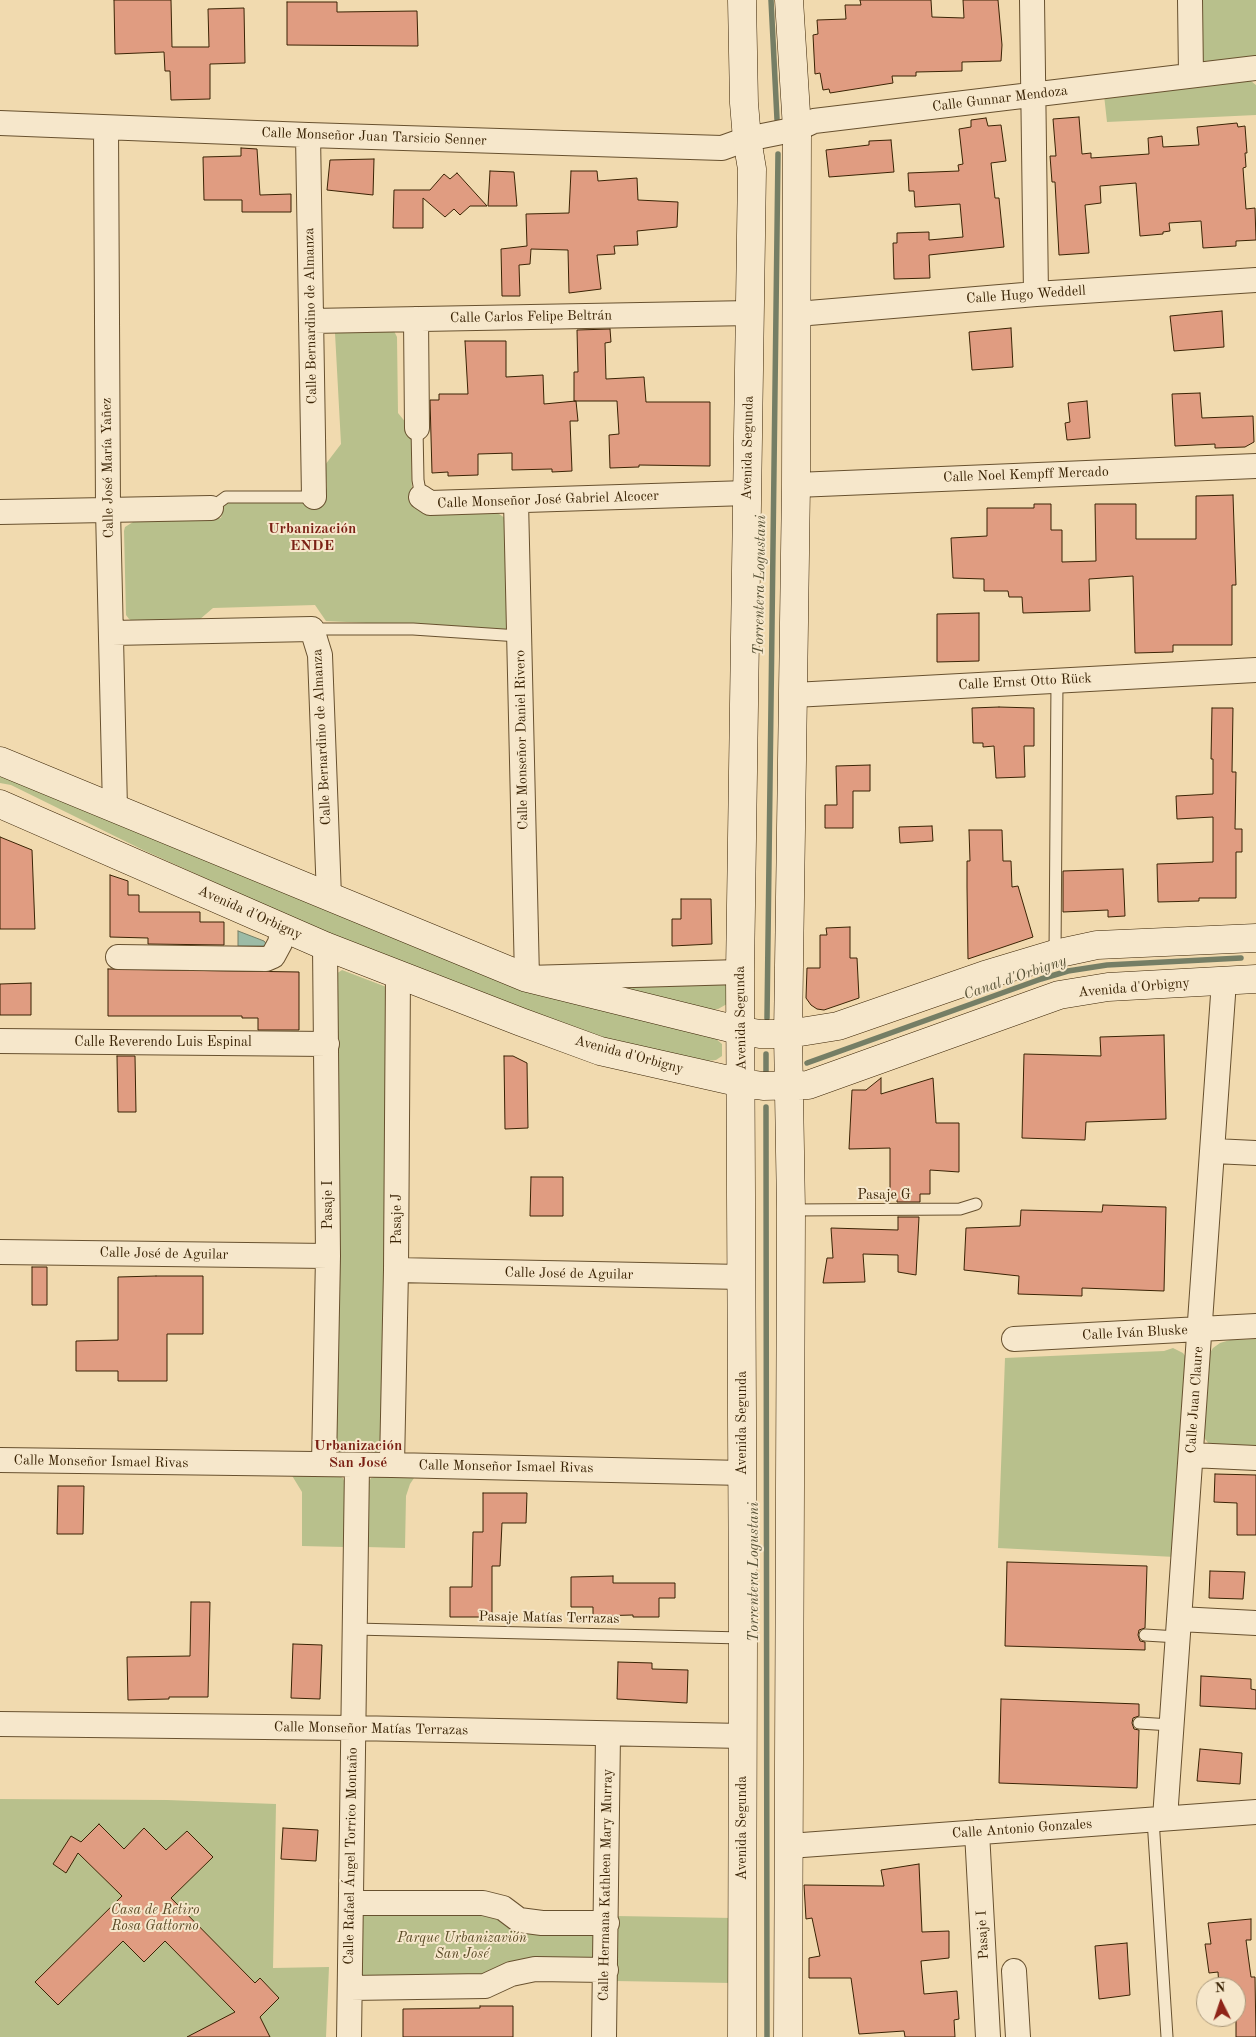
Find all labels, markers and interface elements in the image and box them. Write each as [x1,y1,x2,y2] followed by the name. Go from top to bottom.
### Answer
[931,82,1069,116] street label: Calle Gunnar Mendoza
[261,125,487,149] street label: Calle Monseñor Juan Tarsicio Senner
[301,228,321,404] street label: Calle Bernardino de Almanza
[966,282,1086,308] street label: Calle Hugo Weddell
[450,307,612,327] street label: Calle Carlos Felipe Beltrán
[739,396,757,500] street label: Avenida Segunda
[98,398,118,538] street label: Calle José María Yañez
[943,464,1109,486] street label: Calle Noel Kempff Mercado
[437,488,659,512] street label: Calle Monseñor José Gabriel Alcocer
[750,515,770,655] water label: Torrentera Logustani
[268,520,356,555] district label: Urbanización ENDE
[309,648,335,826] street label: Calle Bernardino de Almanza
[512,650,532,830] street label: Calle Monseñor Daniel Rivero
[958,670,1092,694] street label: Calle Ernst Otto Rück
[195,883,305,943] street label: Avenida d'Orbigny
[961,952,1069,1004] water label: Canal d'Orbigny
[732,966,750,1070] street label: Avenida Segunda
[1077,975,1191,1001] street label: Avenida d'Orbigny
[573,1032,685,1078] street label: Avenida d'Orbigny
[74,1034,252,1050] street label: Calle Reverendo Luis Espinal
[320,1180,336,1230] street label: Pasaje I
[857,1187,911,1203] street label: Pasaje G
[389,1193,405,1245] street label: Pasaje J
[99,1244,229,1264] street label: Calle José de Aguilar
[504,1264,634,1284] street label: Calle José de Aguilar
[1082,1322,1188,1344] street label: Calle Iván Bluske
[1183,1346,1207,1454] street label: Calle Juan Claure
[734,1371,750,1475] street label: Avenida Segunda
[314,1437,402,1472] district label: Urbanización San José
[14,1452,188,1472] street label: Calle Monseñor Ismael Rivas
[419,1457,593,1477] street label: Calle Monseñor Ismael Rivas
[745,1502,763,1642] water label: Torrentera Logustani
[478,1608,620,1628] street label: Pasaje Matías Terrazas
[274,1719,468,1739] street label: Calle Monseñor Matías Terrazas
[341,1747,361,1965] street label: Calle Rafael Ángel Torrico Montaño
[596,1769,616,2001] street label: Calle Hermana Kathleen Mary Murray
[734,1776,750,1880] street label: Avenida Segunda
[951,1816,1093,1842] street label: Calle Antonio Gonzales
[111,1902,199,1934] park label: Casa de Retiro Rosa Gattorno
[973,1910,993,1960] street label: Pasaje I
[397,1930,527,1962] park label: Parque Urbanizavión San José
[1196,1977,1246,2027] north arrow
[1214,1981,1226,1995] text: N

